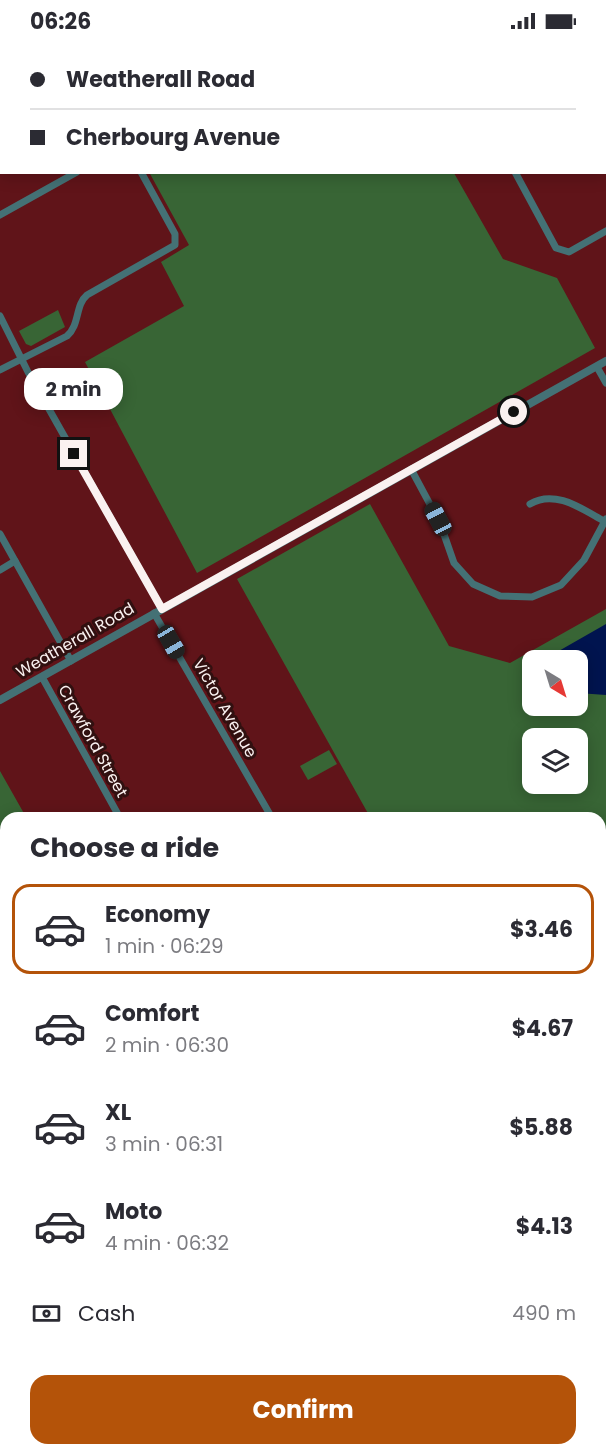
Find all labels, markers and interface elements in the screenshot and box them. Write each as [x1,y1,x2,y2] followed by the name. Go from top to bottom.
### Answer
[30,6,91,37] text: 06:26
[66,64,255,95] text: Weatherall Road
[66,122,280,153] text: Cherbourg Avenue
[25,367,124,409] callout: 2 min
[45,375,102,403] text: 2 min
[500,398,527,425] route start
[60,440,87,467] route end
[422,499,454,539] car
[12,597,138,683] street label: Weatherall Road
[154,622,188,662] car
[522,650,588,716] north arrow
[522,650,588,794] map controls
[187,654,263,762] street label: Victor Avenue
[52,680,134,802] street label: Crawford Street
[522,728,588,794] button: layers
[30,829,219,866] text: Choose a ride
[105,899,210,930] text: Economy
[33,902,87,956] icon: car
[510,914,573,945] text: $3.46
[105,932,224,960] text: 1 min · 06:29
[105,998,199,1029] text: Comfort
[33,1001,87,1055] icon: car
[512,1013,573,1044] text: $4.67
[105,1031,229,1059] text: 2 min · 06:30
[105,1097,131,1128] text: XL
[33,1100,87,1154] icon: car
[510,1112,573,1143] text: $5.88
[105,1130,223,1158] text: 3 min · 06:31
[105,1196,162,1227] text: Moto
[33,1199,87,1253] icon: car
[516,1211,573,1242] text: $4.13
[105,1229,229,1257] text: 4 min · 06:32
[30,1297,63,1330] icon: cash
[78,1298,135,1329] text: Cash
[512,1299,576,1327] text: 490 m
[30,1375,576,1444] button: Confirm

